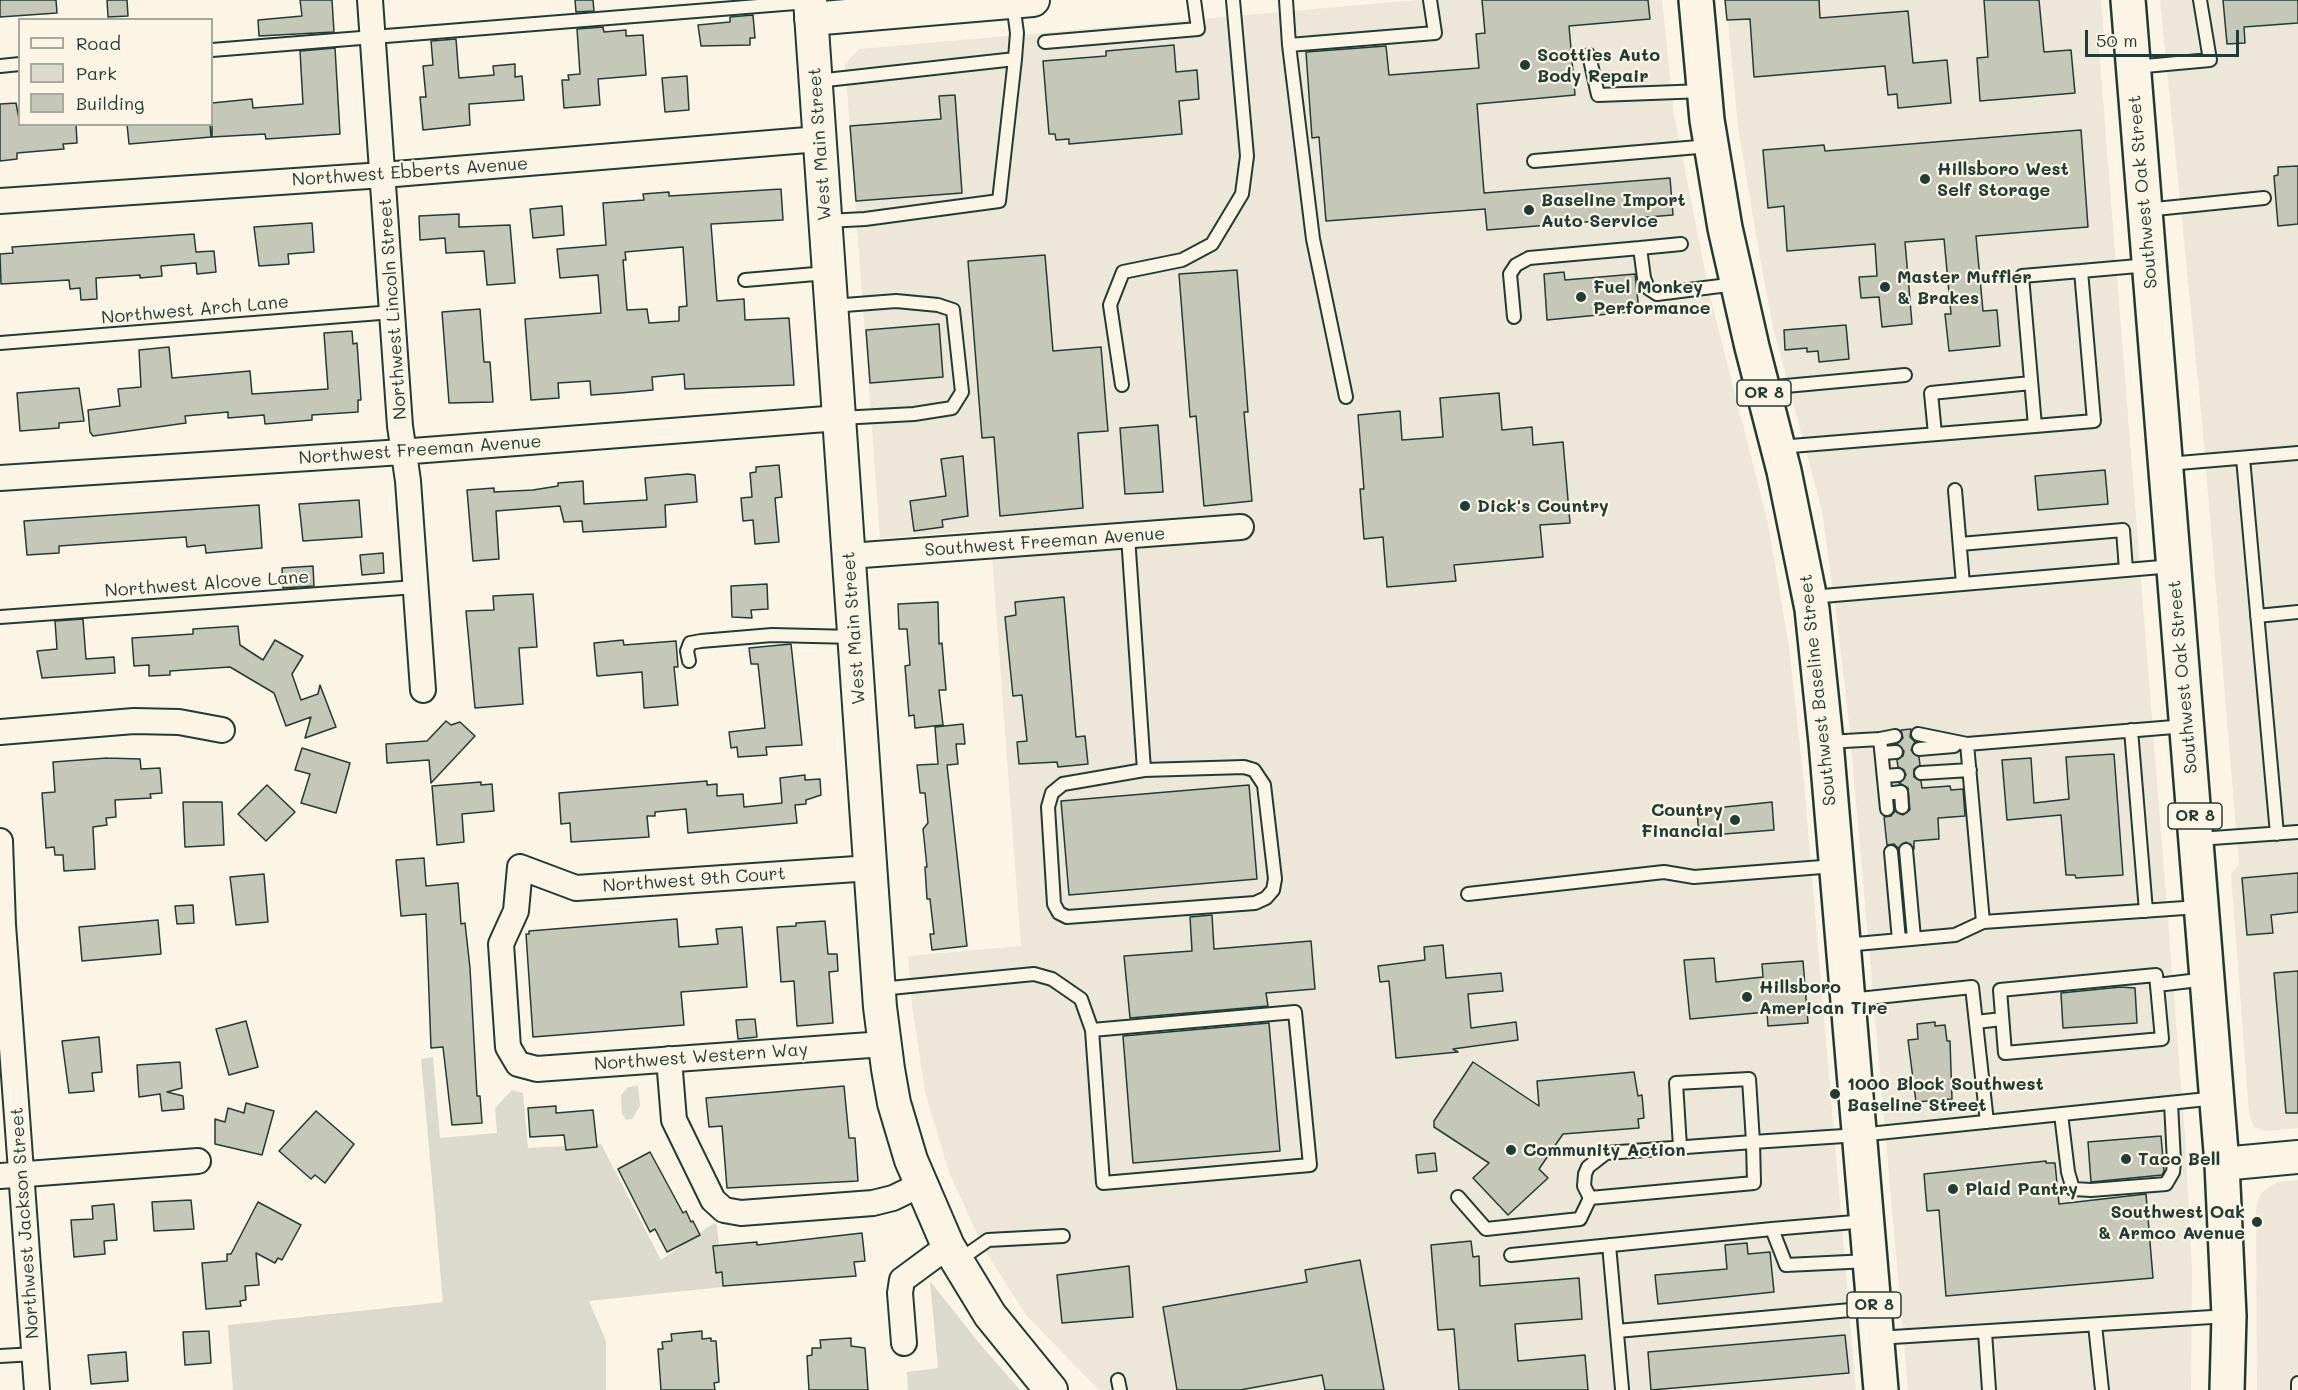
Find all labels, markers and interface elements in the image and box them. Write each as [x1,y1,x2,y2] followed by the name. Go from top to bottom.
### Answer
[18,18,213,126] legend
[2088,18,2242,56] scale bar
[2096,28,2138,52] text: 50 m
[76,31,121,55] text: Road
[1537,44,1660,86] place label: Scotties Auto Body Repair
[1518,58,1532,72] marker: Scotties Auto Body Repair
[76,61,117,85] text: Park
[804,67,836,221] street label: West Main Street
[76,91,144,115] text: Building
[2124,94,2162,290] street label: Southwest Oak Street
[291,153,529,191] street label: Northwest Ebberts Avenue
[1937,158,2069,201] place label: Hillsboro West Self Storage
[1918,172,1932,186] marker: Hillsboro West Self Storage
[1541,189,1686,232] place label: Baseline Import Auto Service
[374,197,412,421] street label: Northwest Lincoln Street
[1522,203,1536,217] marker: Baseline Import Auto Service
[1897,266,2032,308] place label: Master Muffler & Brakes
[1593,276,1711,318] place label: Fuel Monkey Performance
[1878,280,1892,294] marker: Master Muffler & Brakes
[1574,290,1588,304] marker: Fuel Monkey Performance
[100,291,290,329] street label: Northwest Arch Lane
[1737,380,1791,406] road number: OR 8
[298,431,542,469] street label: Northwest Freeman Avenue
[1477,495,1609,517] place label: Dick's Country
[1458,499,1472,513] marker: Dick's Country
[924,523,1166,561] street label: Southwest Freeman Avenue
[838,551,870,705] street label: West Main Street
[104,566,310,602] street label: Northwest Alcove Lane
[1795,573,1841,807] street label: Southwest Baseline Street
[2164,579,2202,775] street label: Southwest Oak Street
[1641,799,1723,842] place label: Country Financial
[2168,803,2222,829] road number: OR 8
[1728,813,1742,827] marker: Country Financial
[602,863,786,897] street label: Northwest 9th Court
[1759,976,1887,1018] place label: Hillsboro American Tire
[1740,990,1754,1004] marker: Hillsboro American Tire
[593,1039,809,1075] street label: Northwest Western Way
[1847,1073,2044,1116] place label: 1000 Block Southwest Baseline Street
[1828,1087,1842,1101] marker: 1000 Block Southwest Baseline Street
[6,1106,44,1340] street label: Northwest Jackson Street
[1523,1139,1685,1161] place label: Community Action
[1504,1143,1518,1157] marker: Community Action
[2138,1148,2220,1170] place label: Taco Bell
[2119,1152,2133,1166] marker: Taco Bell
[1965,1178,2078,1200] place label: Plaid Pantry
[1946,1182,1960,1196] marker: Plaid Pantry
[2098,1201,2245,1244] place label: Southwest Oak & Armco Avenue
[2250,1215,2264,1229] marker: Southwest Oak & Armco Avenue
[1847,1292,1901,1318] road number: OR 8

